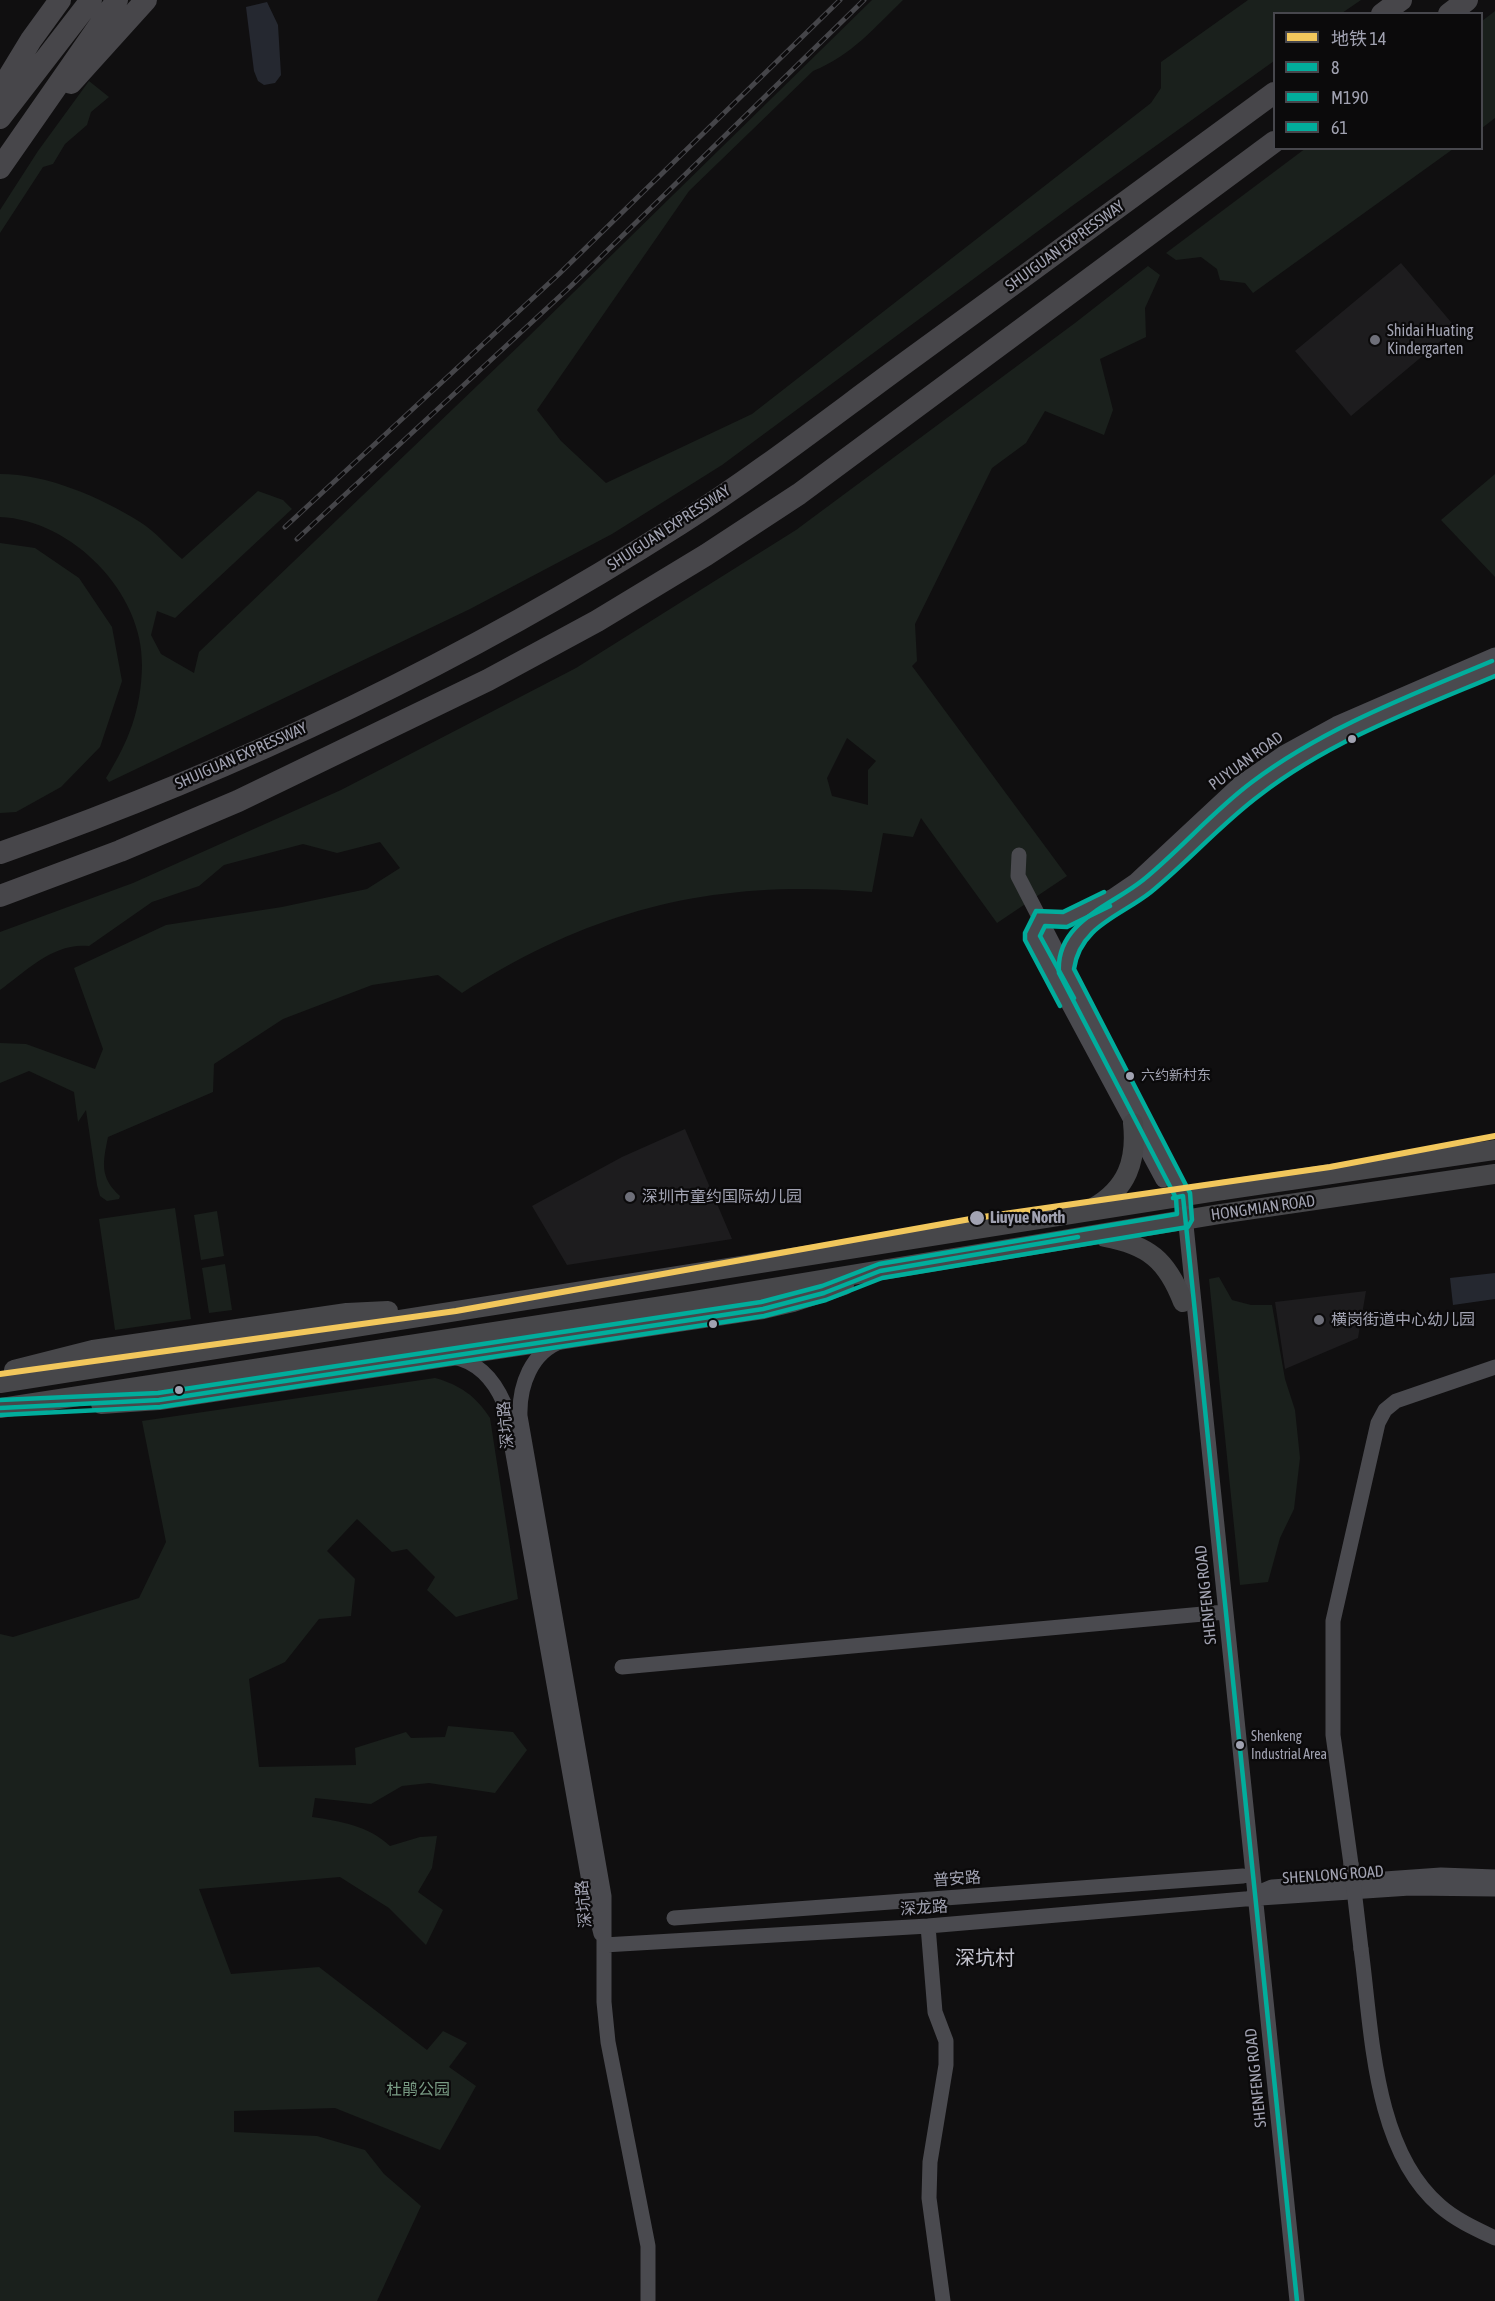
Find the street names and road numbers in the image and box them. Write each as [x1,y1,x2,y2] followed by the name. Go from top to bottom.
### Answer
[1002,196,1128,296] street label: SHUIGUAN EXPRESSWAY
[604,481,734,575] street label: SHUIGUAN EXPRESSWAY
[172,718,310,794] street label: SHUIGUAN EXPRESSWAY
[1205,728,1287,794] street label: PUYUAN ROAD
[1210,1191,1316,1225] street label: HONGMIAN ROAD
[494,1400,518,1450] street label: 深坑路
[1191,1544,1221,1646] street label: SHENFENG ROAD
[1282,1862,1384,1888] street label: SHENLONG ROAD
[932,1868,982,1890] street label: 普安路
[572,1879,596,1929] street label: 深坑路
[899,1897,949,1919] street label: 深龙路
[1241,2027,1271,2129] street label: SHENFENG ROAD

